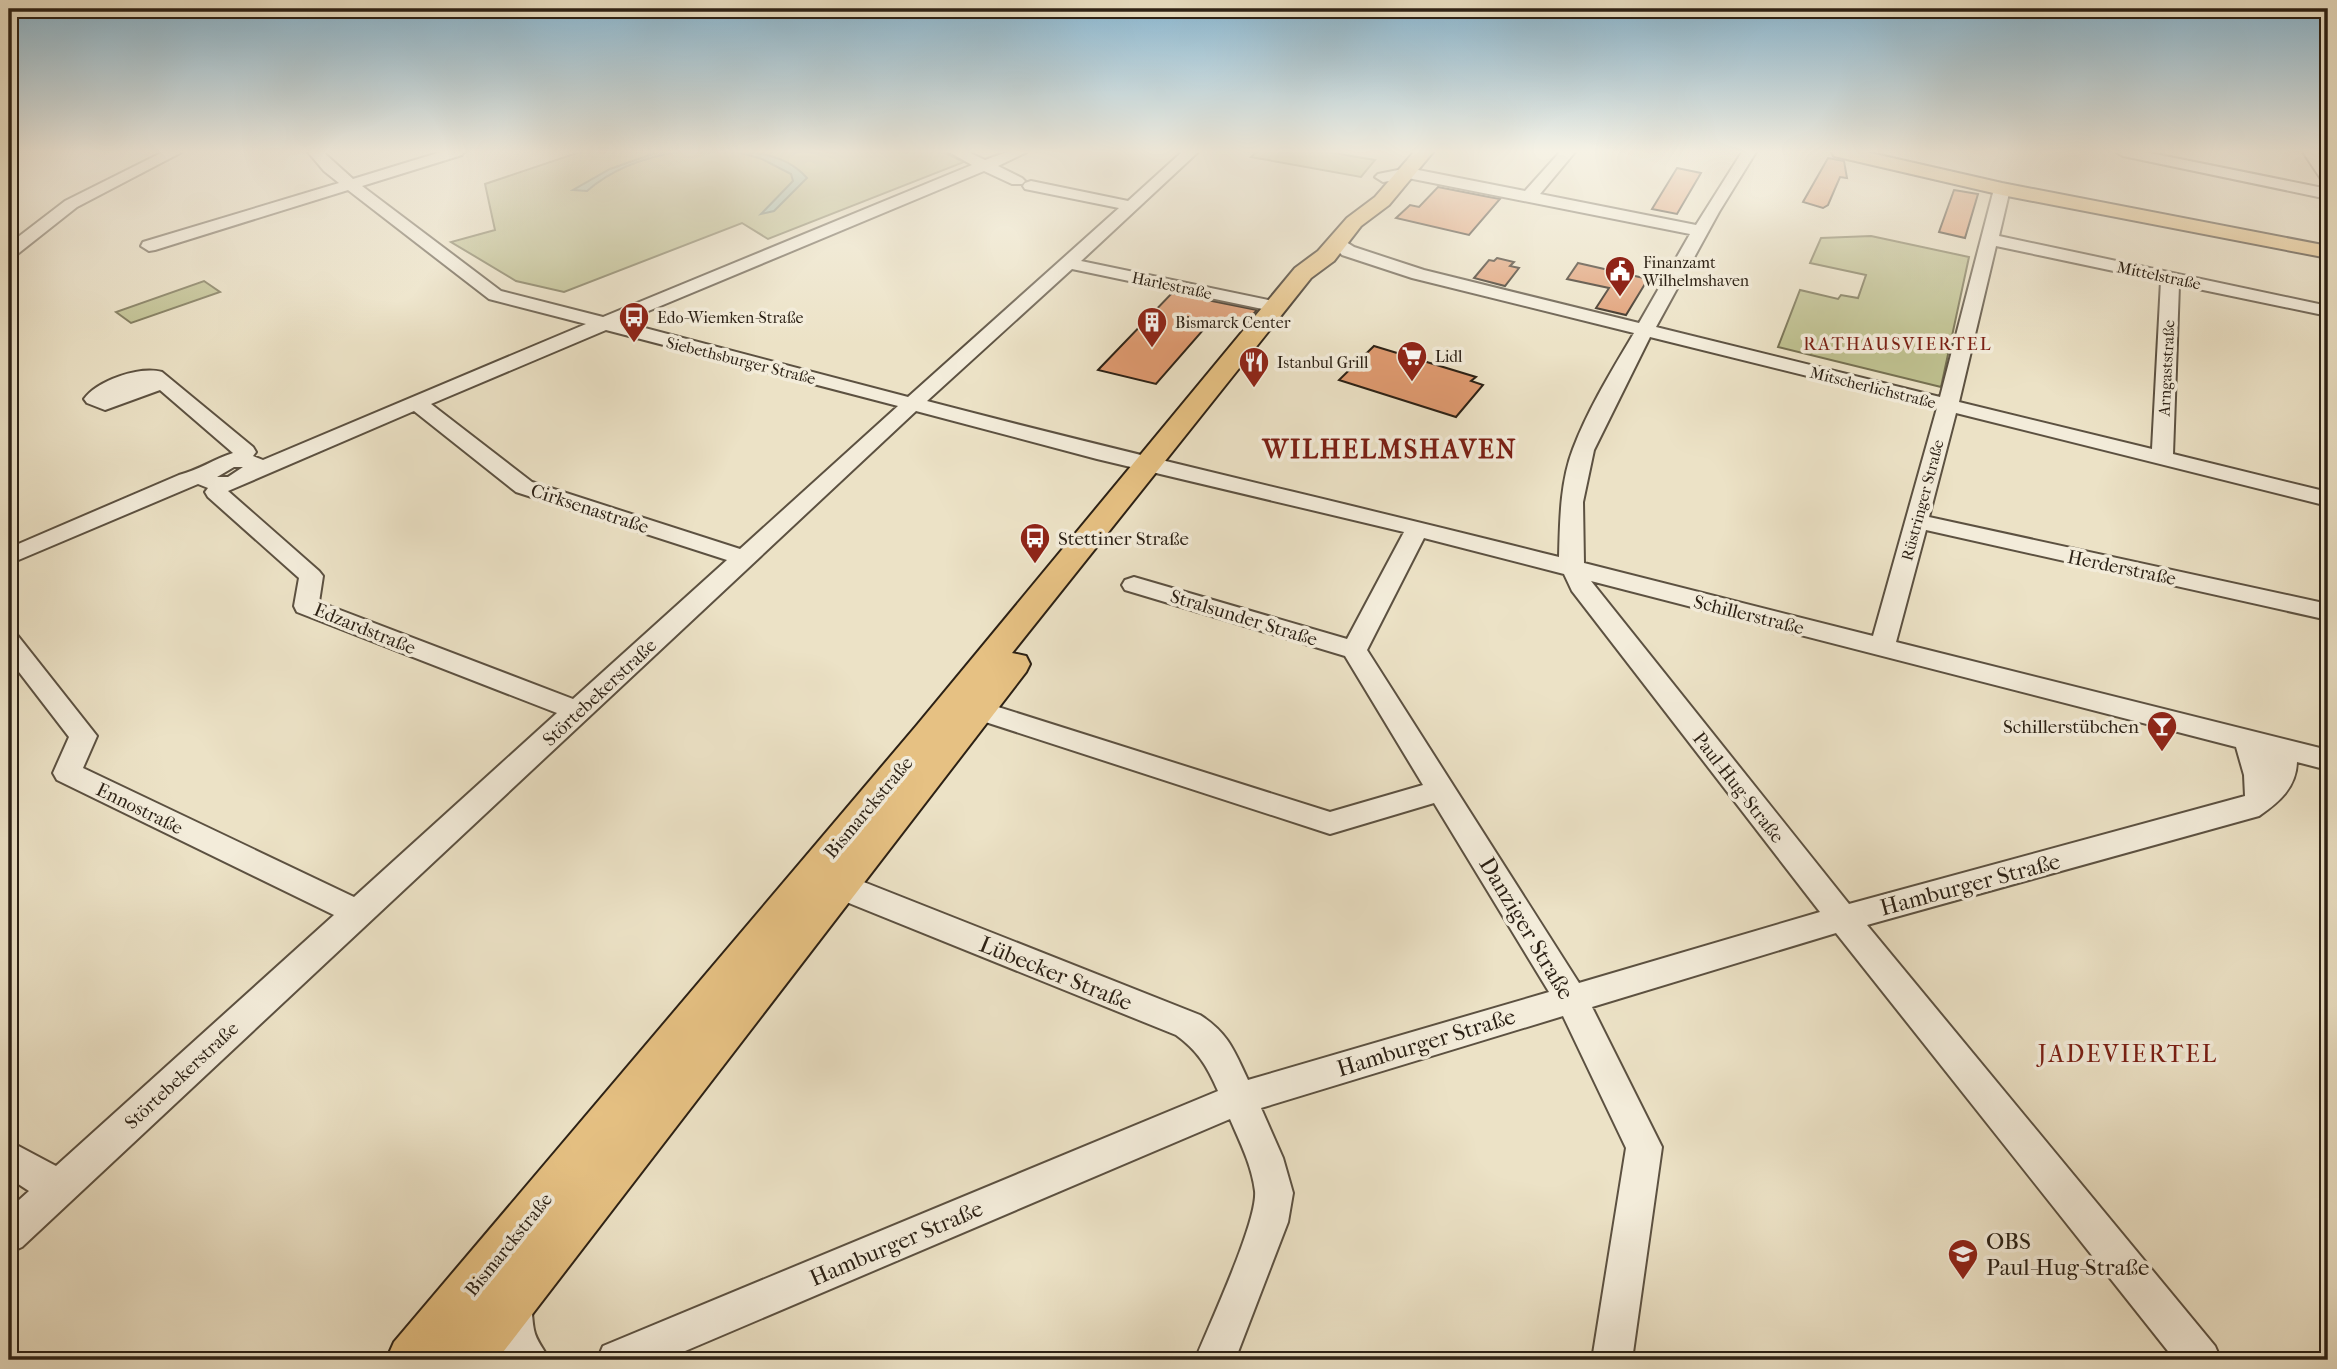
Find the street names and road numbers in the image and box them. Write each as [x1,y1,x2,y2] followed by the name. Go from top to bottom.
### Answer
[2115,257,2203,294] street label: Mittelstraße
[1130,268,1214,303] street label: Harlestraße
[2154,319,2179,418] street label: Arngaststraße
[664,333,818,388] street label: Siebethsburger Straße
[1808,363,1938,412] street label: Mitscherlichstraße
[1897,438,1948,563] street label: Rüstringer Straße
[528,480,651,538] street label: Cirksenastraße
[2066,546,2178,590] street label: Herderstraße
[1168,585,1320,651] street label: Stralsunder Straße
[1691,591,1806,639] street label: Schillerstraße
[311,599,419,659] street label: Edzardstraße
[538,634,661,751] street label: Störtebekerstraße
[1688,728,1788,848] street label: Paul-Hug-Straße
[820,752,918,863] street label: Bismarckstraße
[93,778,186,839] street label: Ennostraße
[1877,847,2063,922] street label: Hamburger Straße
[1473,852,1580,1004] street label: Danziger Straße
[976,931,1136,1016] street label: Lübecker Straße
[1334,1002,1519,1082] street label: Hamburger Straße
[120,1017,243,1134] street label: Störtebekerstraße
[461,1189,557,1301] street label: Bismarckstraße
[806,1195,987,1292] street label: Hamburger Straße

